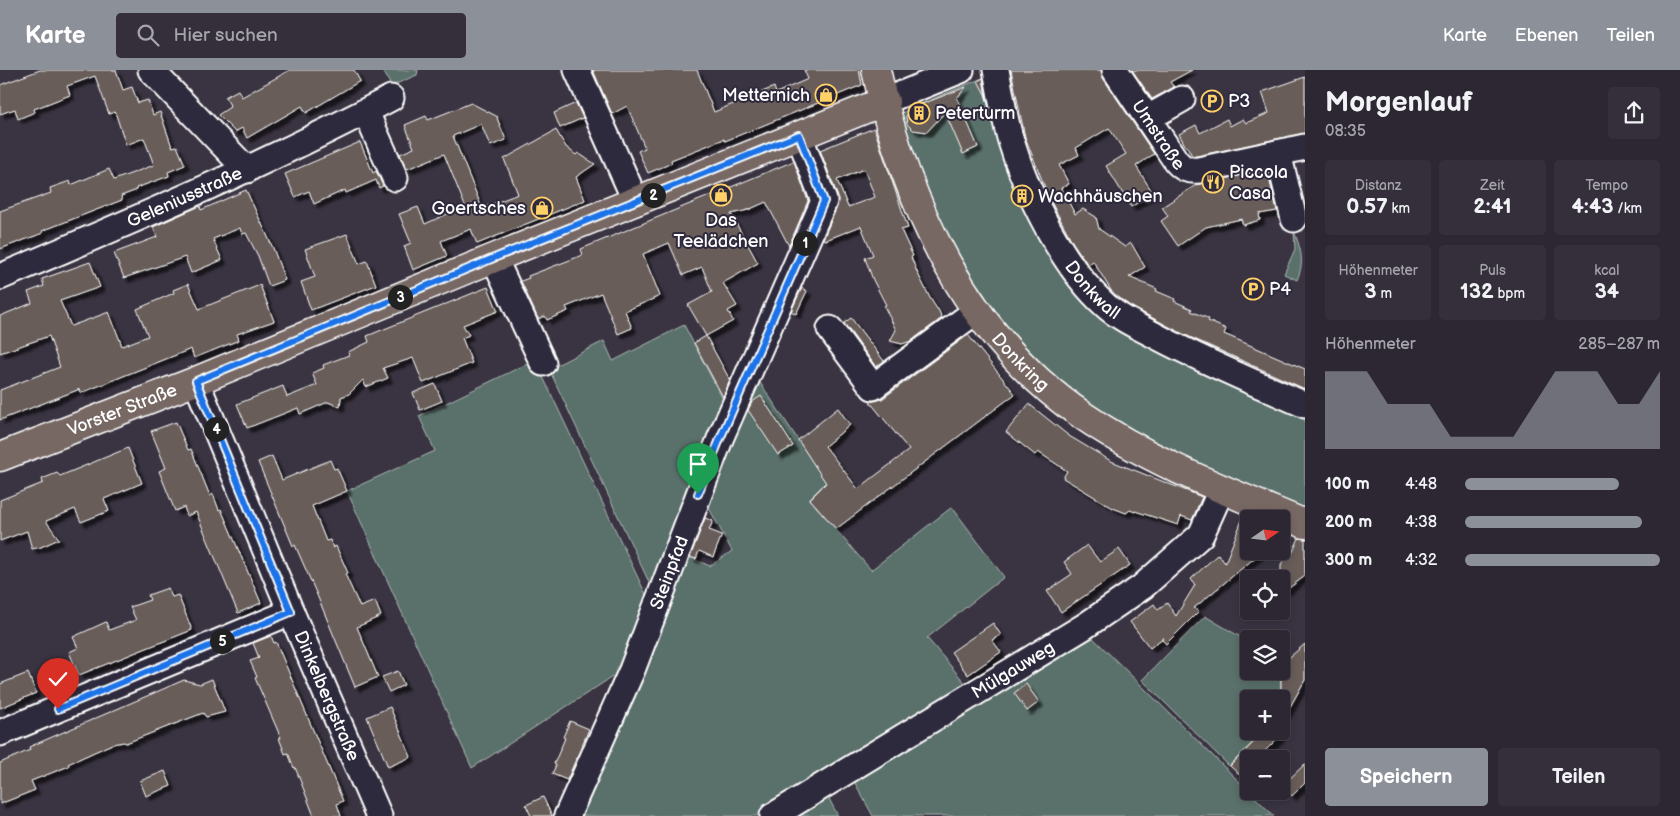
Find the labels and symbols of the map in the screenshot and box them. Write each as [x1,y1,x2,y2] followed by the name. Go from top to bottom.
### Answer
[814,83,838,107] shop icon: Metternich
[722,85,810,106] place label: Metternich
[1200,89,1224,113] parking icon: P3
[1228,91,1250,112] place label: P3
[1128,96,1190,175] street label: Umstraße
[907,101,931,125] building icon: Peterturm
[935,103,1015,124] place label: Peterturm
[124,162,246,232] street label: Geleniusstraße
[1229,162,1288,204] place label: Piccola Casa
[1201,170,1225,194] restaurant icon: Piccola Casa
[640,182,666,208] pin: 2
[709,183,733,207] shop icon: Das Teelädchen
[1010,184,1034,208] building icon: Wachhäuschen
[1038,186,1163,207] place label: Wachhäuschen
[530,196,554,220] shop icon: Goertsches
[432,198,526,219] place label: Goertsches
[673,210,769,252] place label: Das Teelädchen
[792,230,818,256] pin: 1
[1061,257,1124,324] street label: Donkwall
[1241,277,1265,301] parking icon: P4
[1269,279,1291,300] place label: P4
[388,284,412,310] pin: 3
[987,328,1053,396] street label: Donkring
[64,379,180,440] street label: Vorster Straße
[204,416,228,442] pin: 4
[677,443,719,494] pin
[1240,510,1290,560] north arrow
[646,533,693,612] street label: Steinpfad
[210,628,234,654] pin: 5
[290,628,365,764] street label: Dinkelbergstraße
[968,637,1058,703] street label: Mülgauweg
[37,658,79,709] pin

